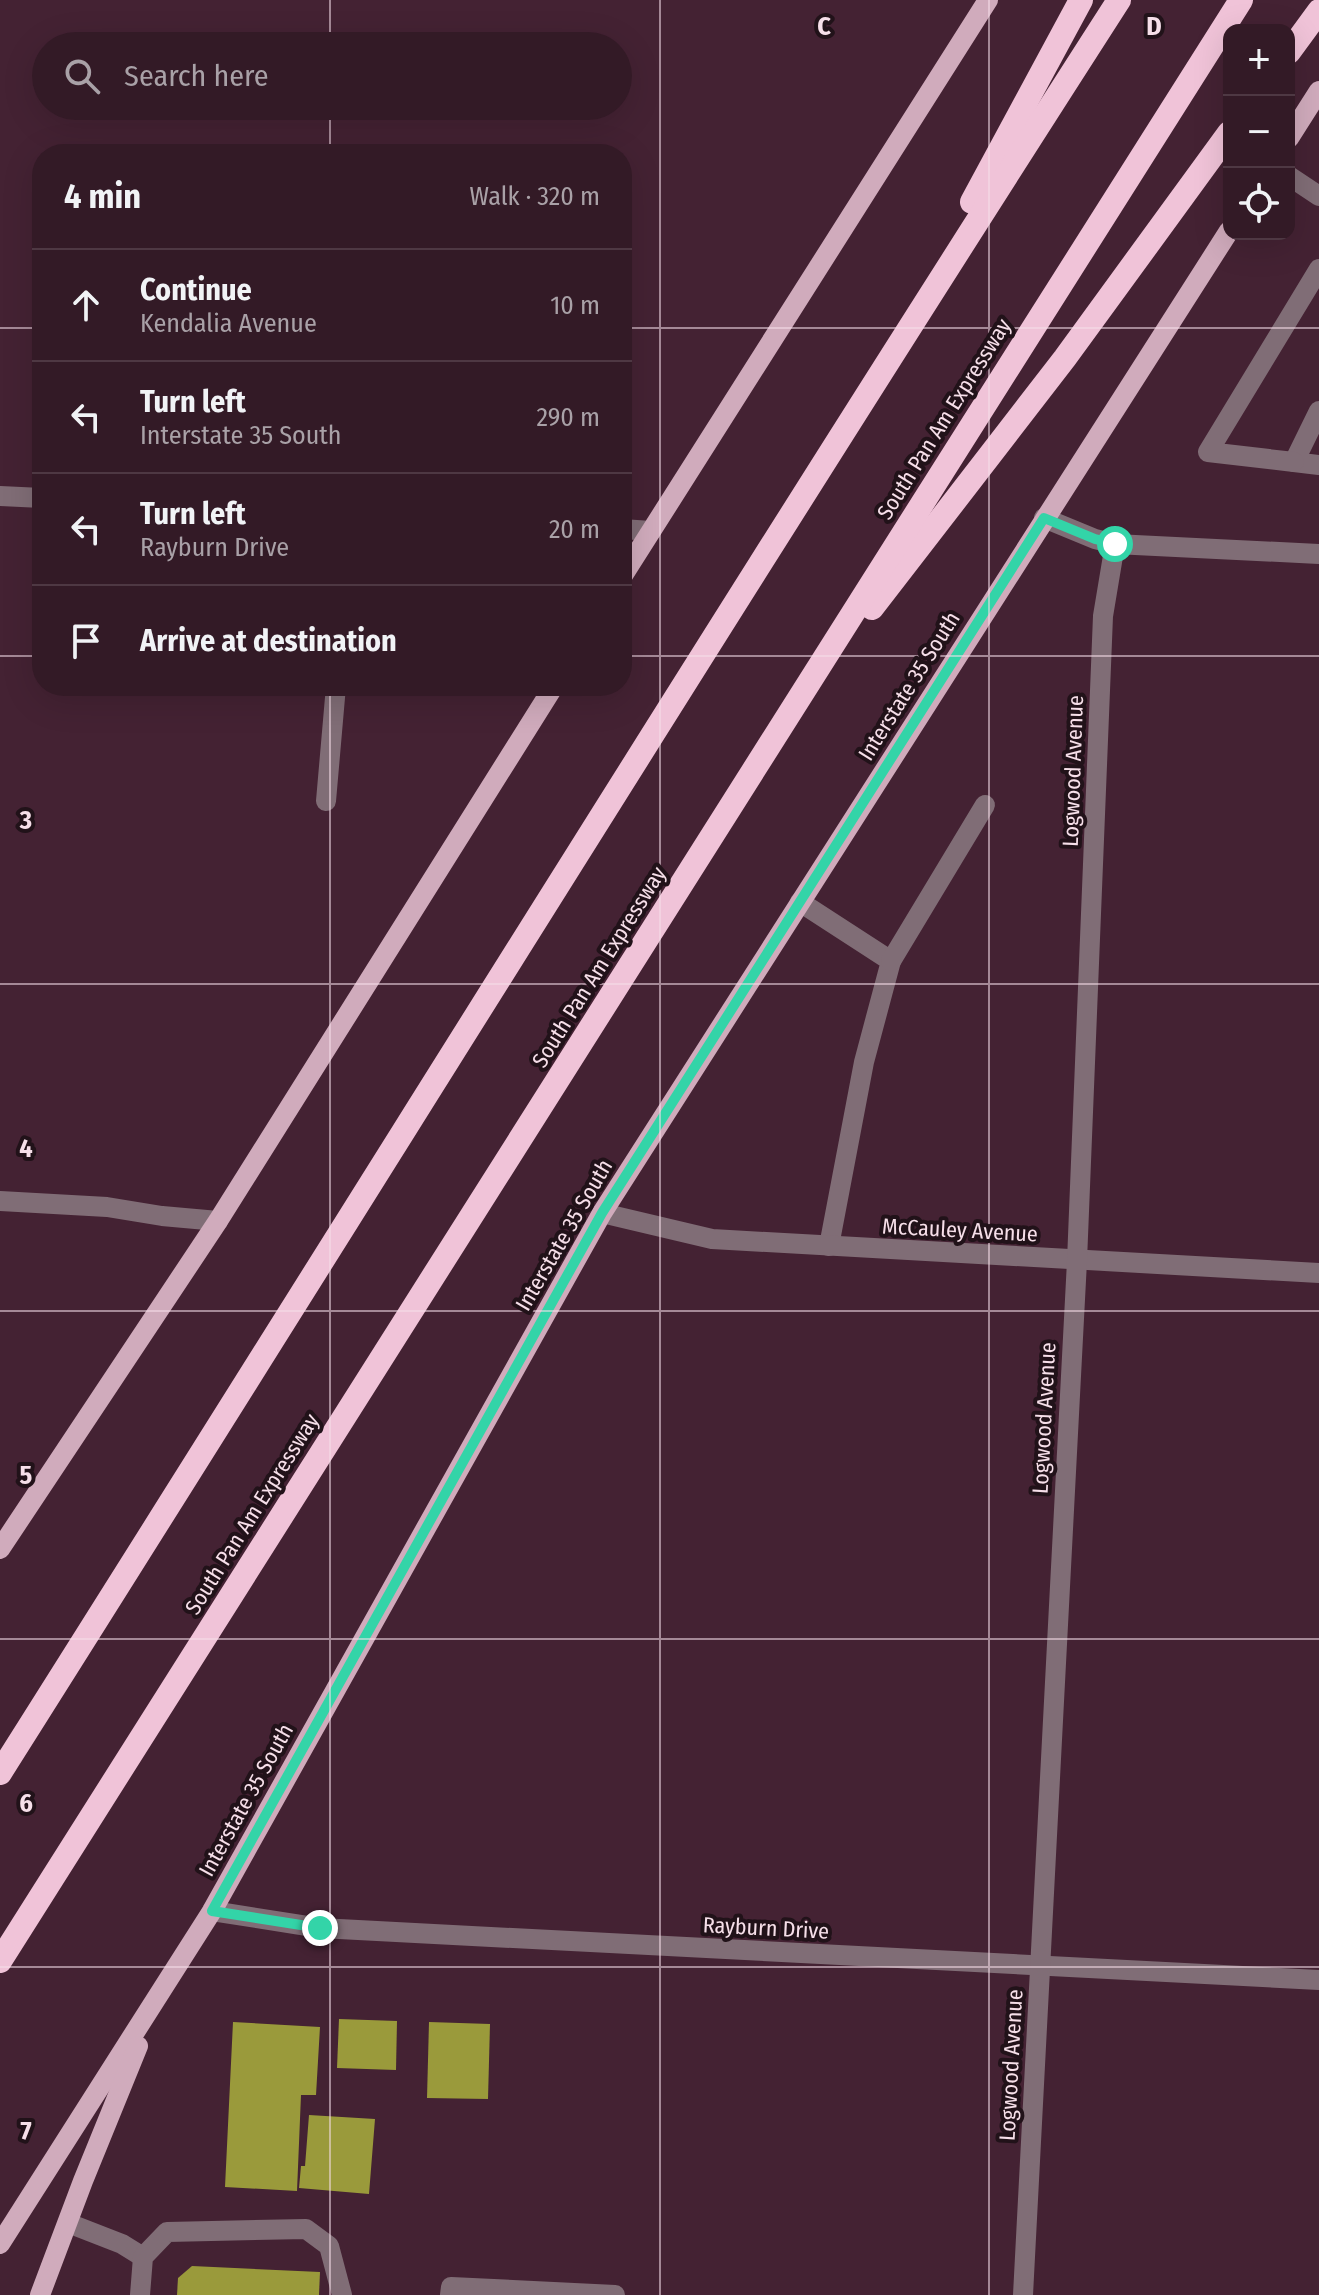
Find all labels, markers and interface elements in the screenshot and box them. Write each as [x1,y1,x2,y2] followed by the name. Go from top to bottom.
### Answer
[817,11,831,42] text: C
[1146,11,1162,42] text: D
[1223,24,1295,240] map controls
[1223,24,1295,96] button: +
[32,32,632,120] search box
[60,54,104,98] icon: search
[124,58,269,94] text: Search here
[1223,96,1295,168] button: −
[1223,168,1295,240] button: locate
[64,176,141,217] text: 4 min
[469,181,600,212] text: Walk · 320 m
[140,272,252,308] text: Continue
[64,283,108,327] icon: ahead
[550,290,600,321] text: 10 m
[140,308,317,339] text: Kendalia Avenue
[871,313,1017,524] street label: South Pan Am Expressway
[140,384,246,420] text: Turn left
[64,395,108,439] icon: left
[536,402,600,433] text: 290 m
[140,420,342,451] text: Interstate 35 South
[140,496,246,532] text: Turn left
[64,507,108,551] icon: left
[549,514,600,545] text: 20 m
[1097,526,1133,562] route start
[140,532,289,563] text: Rayburn Drive
[852,607,966,765] street label: Interstate 35 South
[64,619,108,663] icon: arrive
[140,623,397,659] text: Arrive at destination
[1057,695,1089,847] street label: Logwood Avenue
[19,805,32,836] text: 3
[526,861,672,1072] street label: South Pan Am Expressway
[19,1133,33,1164] text: 4
[510,1154,618,1316] street label: Interstate 35 South
[881,1212,1039,1248] street label: McCauley Avenue
[1027,1341,1061,1495] street label: Logwood Avenue
[179,1408,325,1619] street label: South Pan Am Expressway
[20,1460,33,1491] text: 5
[193,1719,299,1881] street label: Interstate 35 South
[19,1788,33,1819] text: 6
[302,1910,338,1946] route end
[702,1911,830,1945] street label: Rayburn Drive
[994,1988,1028,2142] street label: Logwood Avenue
[20,2116,32,2147] text: 7

